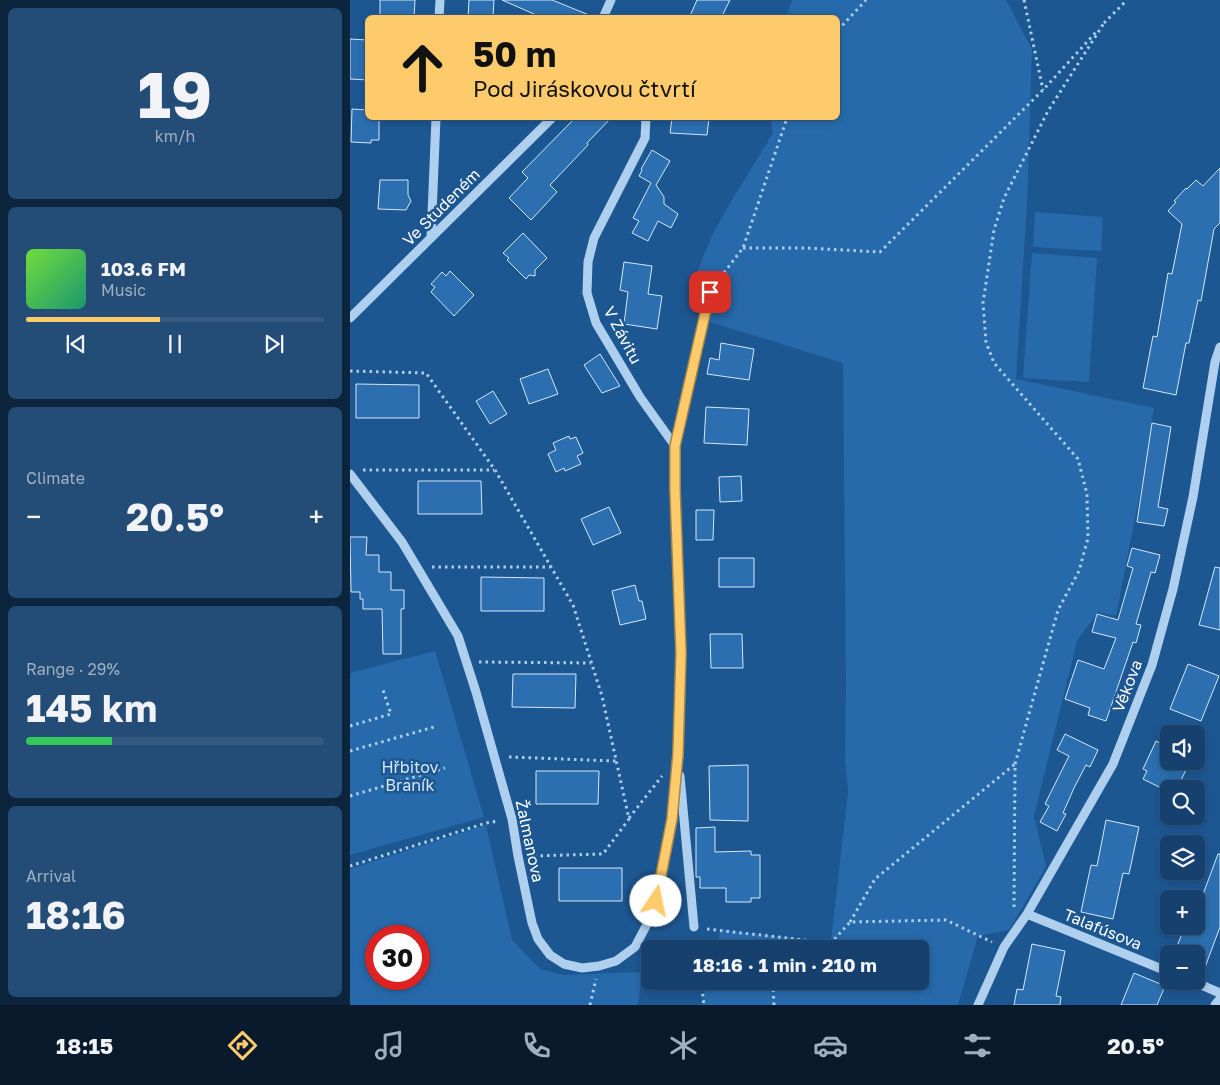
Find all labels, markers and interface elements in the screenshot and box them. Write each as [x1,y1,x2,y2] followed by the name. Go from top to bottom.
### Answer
[473,33,556,75] text: 50 m
[390,35,455,100] icon: ahead
[138,54,212,132] text: 19
[473,75,696,102] text: Pod Jiráskovou čtvrtí
[155,126,195,146] text: km/h
[398,164,484,250] street label: Ve Studeném
[101,257,186,280] text: 103.6 FM
[689,271,731,313] pin
[696,278,724,306] icon: arrive
[101,280,146,300] text: Music
[600,303,646,367] street label: V Závitu
[62,330,90,358] icon: previous
[161,330,189,358] icon: pause
[260,330,288,358] icon: next
[26,468,85,488] text: Climate
[126,494,224,539] text: 20.5°
[26,500,41,533] text: −
[309,500,324,533] text: +
[1108,657,1146,715] street label: Věkova
[26,659,120,679] text: Range · 29%
[26,685,157,730] text: 145 km
[1160,725,1205,990] map controls
[1160,725,1205,770] button: sound
[381,757,439,795] park label: Hřbitov Braník
[1160,780,1205,825] button: search
[512,798,548,884] street label: Žalmanova
[1160,835,1205,880] button: layers
[26,866,76,886] text: Arrival
[629,874,681,926] position arrow
[1160,890,1205,935] button: +
[26,892,126,937] text: 18:16
[1061,904,1145,954] street label: Talafúsova
[365,925,430,990] speed limit sign: 30
[1160,945,1205,990] button: −
[693,953,877,976] text: 18:16 · 1 min · 210 m
[225,1028,260,1063] icon: directions
[372,1028,407,1063] icon: music
[519,1028,554,1063] icon: phone
[666,1028,701,1063] icon: climate
[813,1028,848,1063] icon: car
[960,1028,995,1063] icon: filters
[56,1032,113,1059] text: 18:15
[1107,1032,1164,1059] text: 20.5°

